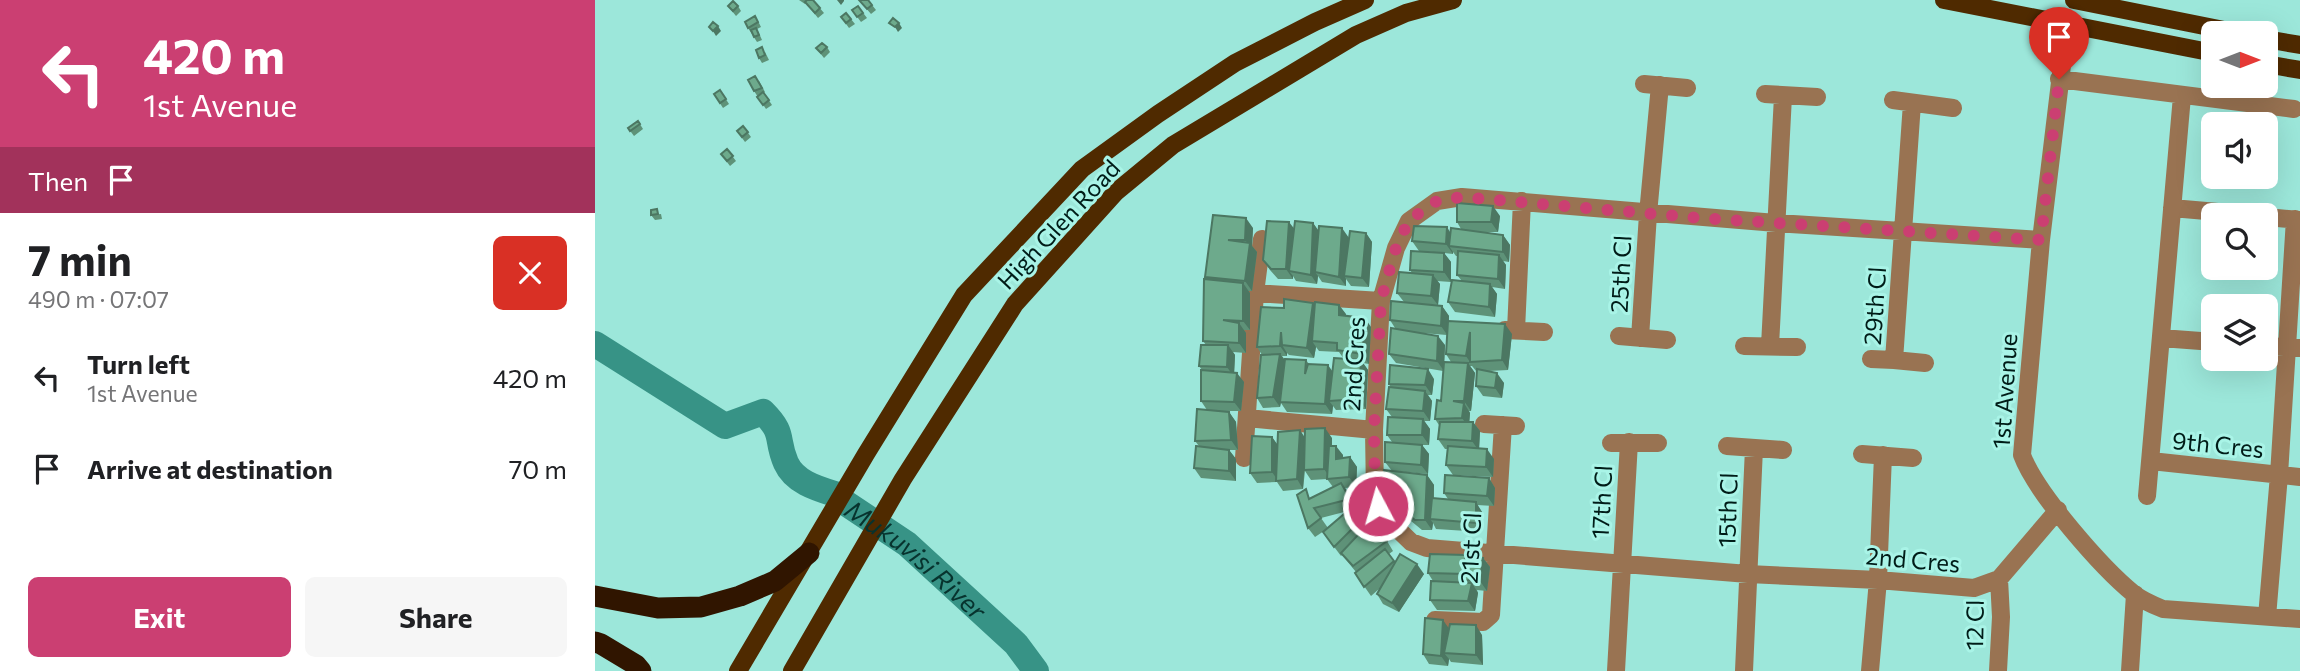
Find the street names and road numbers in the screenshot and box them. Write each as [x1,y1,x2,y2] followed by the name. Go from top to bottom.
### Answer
[991,153,1125,295] street label: High Glen Road
[1603,234,1637,314] street label: 25th Cl
[1857,266,1891,346] street label: 29th Cl
[1336,316,1370,412] street label: 2nd Cres
[1986,332,2022,450] street label: 1st Avenue
[2171,425,2265,463] street label: 9th Cres
[1585,464,1617,540] street label: 17th Cl
[1711,472,1743,548] street label: 15th Cl
[1454,512,1486,584] street label: 21st Cl
[1865,540,1961,578] street label: 2nd Cres
[1959,599,1989,651] street label: 12 Cl

